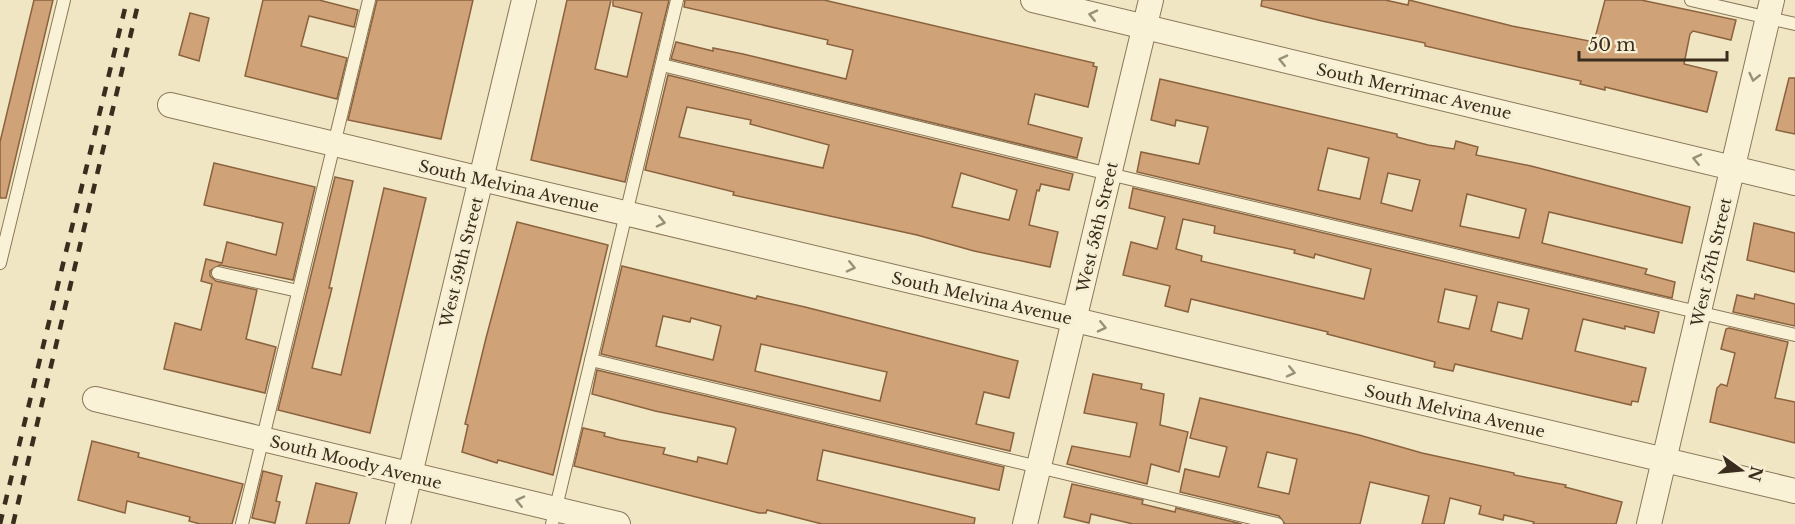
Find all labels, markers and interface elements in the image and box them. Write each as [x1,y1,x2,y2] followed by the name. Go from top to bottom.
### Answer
[1089,9,1099,22] one-way arrow
[1579,24,1728,62] scale bar
[1588,34,1636,56] text: 50 m
[1278,54,1288,67] one-way arrow
[1315,59,1513,123] street label: South Merrimac Avenue
[1749,72,1762,82] one-way arrow
[1693,154,1703,167] one-way arrow
[417,156,601,216] street label: South Melvina Avenue
[1072,160,1122,295] street label: West 58th Street
[435,195,487,330] street label: West 59th Street
[1686,196,1736,329] street label: West 57th Street
[656,214,666,227] one-way arrow
[845,260,855,273] one-way arrow
[890,268,1074,328] street label: South Melvina Avenue
[1096,319,1106,332] one-way arrow
[1286,364,1296,377] one-way arrow
[1363,381,1547,441] street label: South Melvina Avenue
[268,431,444,493] street label: South Moody Avenue
[1711,440,1771,500] north arrow
[1744,464,1767,484] text: N
[515,495,525,508] one-way arrow

